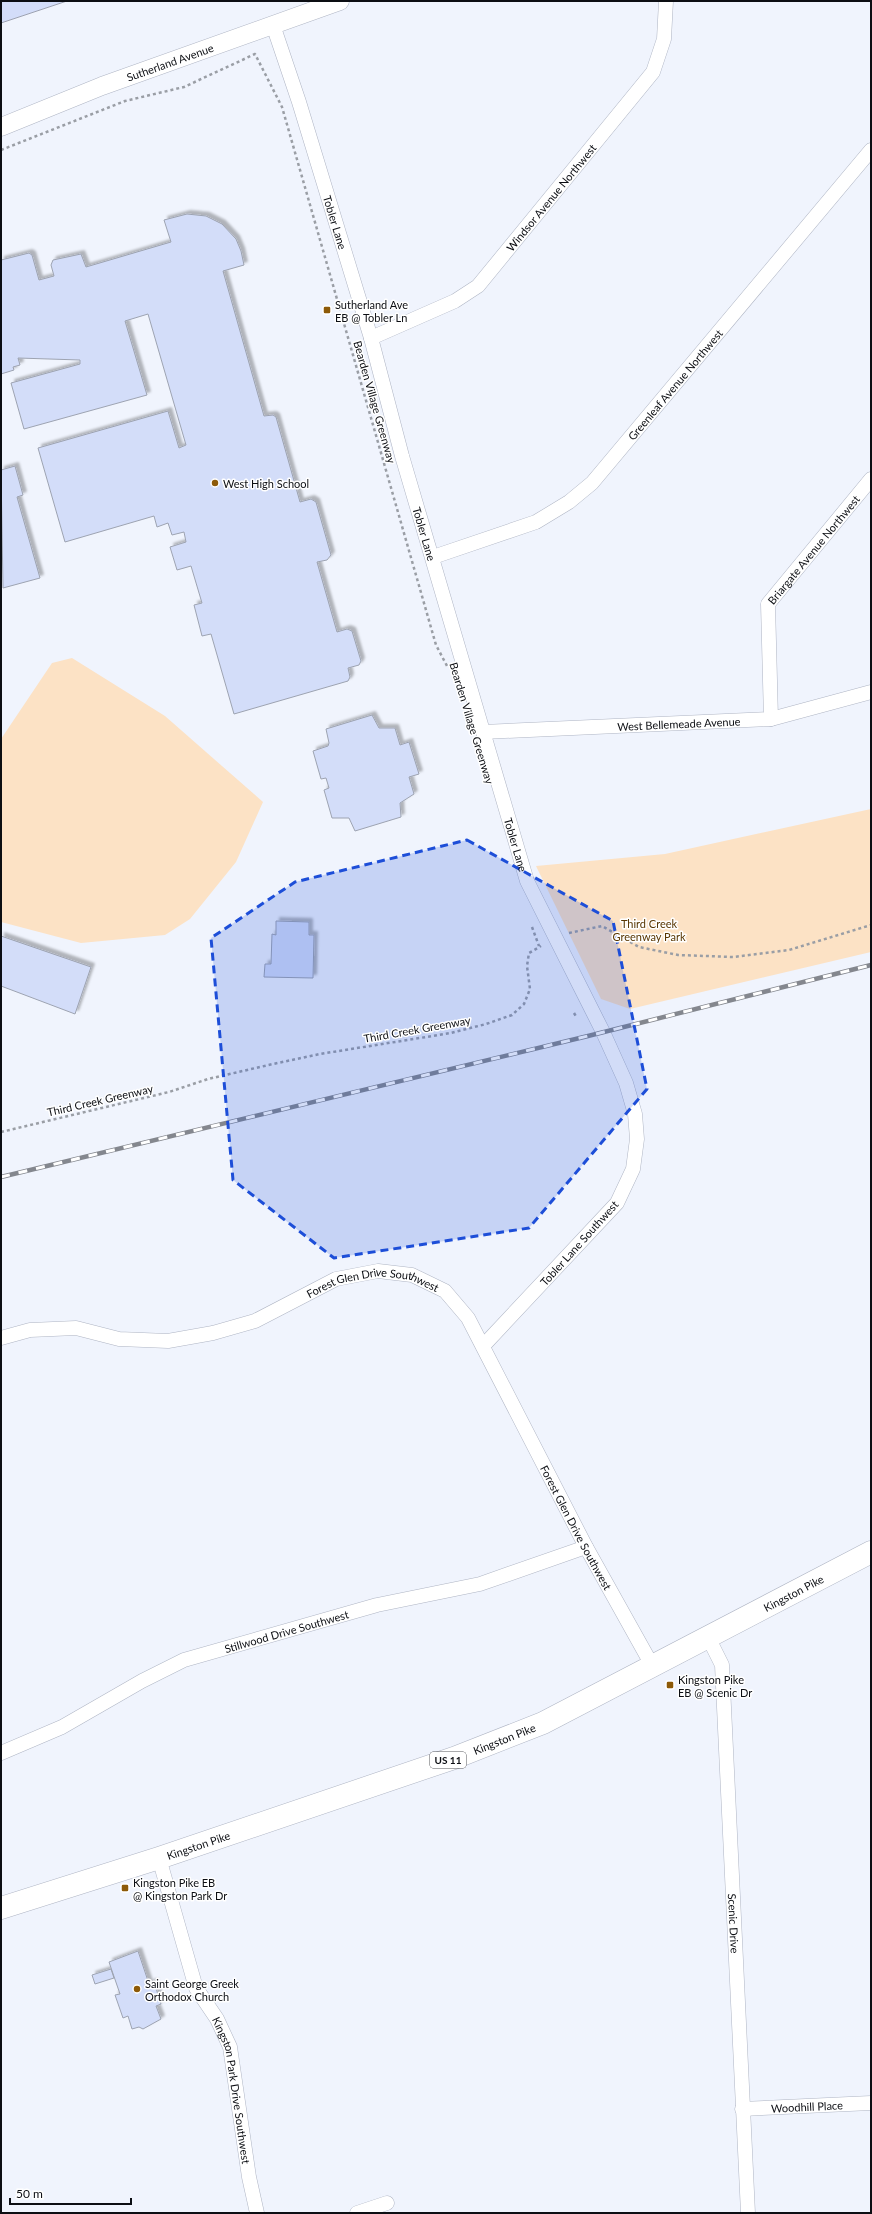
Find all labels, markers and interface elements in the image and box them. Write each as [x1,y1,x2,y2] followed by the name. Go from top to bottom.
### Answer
[125,40,215,83] street label: Sutherland Avenue
[503,141,598,253] street label: Windsor Avenue Northwest
[321,194,350,251] street label: Tobler Lane
[335,298,408,324] place label: Sutherland Ave EB @ Tobler Ln
[322,305,332,315] marker: Sutherland Ave EB @ Tobler Ln
[625,326,725,442] street label: Greenleaf Avenue Northwest
[351,339,399,465] street label: Bearden Village Greenway
[223,477,309,490] place label: West High School
[210,478,220,488] marker: West High School
[764,492,862,606] street label: Briargate Avenue Northwest
[411,505,439,562] street label: Tobler Lane
[447,661,497,786] street label: Bearden Village Greenway
[617,714,741,732] street label: West Bellemeade Avenue
[502,816,530,873] street label: Tobler Lane
[612,917,686,943] park label: Third Creek Greenway Park
[363,1013,472,1045] street label: Third Creek Greenway
[46,1081,154,1118] street label: Third Creek Greenway
[537,1198,621,1288] street label: Tobler Lane Southwest
[304,1264,441,1300] street label: Forest Glen Drive Southwest
[538,1463,615,1592] street label: Forest Glen Drive Southwest
[761,1571,826,1614] street label: Kingston Pike
[223,1607,350,1655] street label: Stillwood Drive Southwest
[678,1673,752,1699] place label: Kingston Pike EB @ Scenic Dr
[665,1680,675,1690] marker: Kingston Pike EB @ Scenic Dr
[471,1720,537,1756] street label: Kingston Pike
[430,1752,466,1768] road number: US 11
[165,1828,232,1862] street label: Kingston Pike
[133,1876,227,1902] place label: Kingston Pike EB @ Kingston Park Dr
[120,1883,130,1893] marker: Kingston Pike EB @ Kingston Park Dr
[726,1893,742,1954] street label: Scenic Drive
[145,1977,239,2003] place label: Saint George Greek Orthodox Church
[132,1984,142,1994] marker: Saint George Greek Orthodox Church
[210,2015,253,2165] street label: Kingston Park Drive Southwest
[771,2098,843,2114] street label: Woodhill Place
[10,2180,131,2206] scale bar
[16,2186,43,2201] text: 50 m

